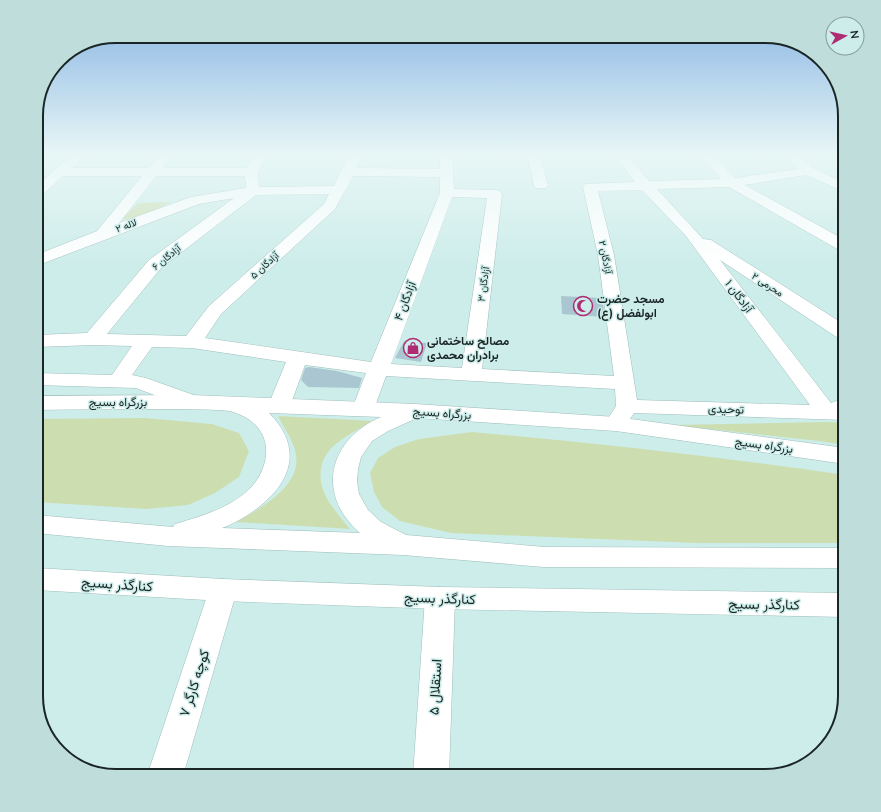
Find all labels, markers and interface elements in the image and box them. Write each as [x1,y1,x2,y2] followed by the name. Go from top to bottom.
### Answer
[825,16,865,56] north arrow
[846,30,862,40] text: N
[114,216,139,236] street label: لاله ۲
[595,239,615,276] street label: آزادگان ۲
[149,241,185,274] street label: آزادگان ۶
[247,249,283,282] street label: آزادگان ۵
[475,265,493,302] street label: آزادگان ۳
[749,269,786,300] street label: محرمی ۲
[721,276,757,317] street label: آزادگان ۱
[390,278,420,323] street label: آزادگان ۴
[597,291,665,321] place label: مسجد حضرت ابولفضل (ع)
[572,295,594,317] mosque icon: مسجد حضرت ابولفضل (ع)
[427,333,510,363] place label: مصالح ساختمانی برادران محمدی
[402,337,424,359] shop icon: مصالح ساختمانی برادران محمدی
[89,394,147,411] street label: بزرگراه بسیج
[708,400,745,418] street label: توحیدی
[412,403,472,424] street label: بزرگراه بسیج
[734,433,794,458] street label: بزرگراه بسیج
[81,573,153,597] street label: کنارگذر بسیج
[404,588,476,610] street label: کنارگذر بسیج
[728,594,800,616] street label: کنارگذر بسیج
[175,647,214,719] street label: کوچه کارگر ۷
[425,659,446,715] street label: استقلال ۵

